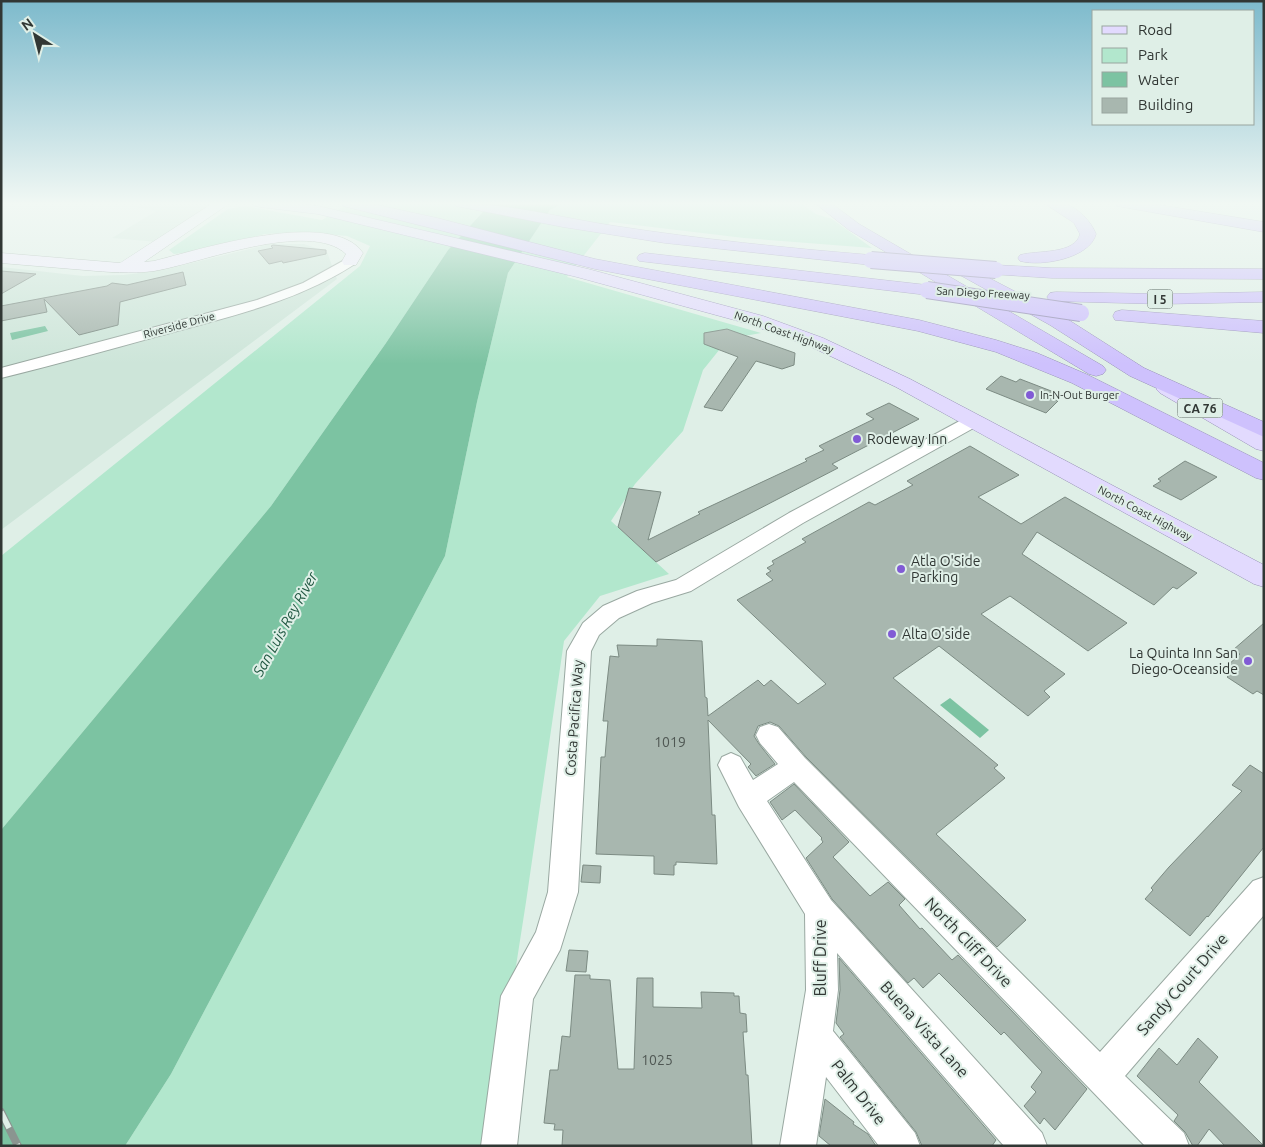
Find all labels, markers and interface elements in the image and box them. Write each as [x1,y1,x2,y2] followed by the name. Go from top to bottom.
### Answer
[10,10,60,60] north arrow
[1092,10,1255,125] legend
[18,15,36,34] text: N
[1138,21,1173,38] text: Road
[1138,46,1168,63] text: Park
[1138,71,1179,88] text: Water
[1138,96,1193,113] text: Building
[936,285,1031,301] street label: San Diego Freeway
[1148,290,1172,308] road number: I 5
[733,309,836,356] street label: North Coast Highway
[142,310,216,340] street label: Riverside Drive
[1024,389,1036,401] marker: In-N-Out Burger
[1040,389,1120,401] place label: In-N-Out Burger
[1178,398,1222,418] road number: CA 76
[867,431,947,447] place label: Rodeway Inn
[851,433,863,445] marker: Rodeway Inn
[1096,483,1195,543] street label: North Coast Highway
[911,553,980,585] place label: Atla O'Side Parking
[895,563,907,575] marker: Atla O'Side Parking
[249,568,321,680] water label: San Luis Rey River
[902,626,970,642] place label: Alta O'side
[886,628,898,640] marker: Alta O'side
[1129,645,1238,677] place label: La Quinta Inn San Diego-Oceanside
[1242,655,1254,667] marker: La Quinta Inn San Diego-Oceanside
[562,659,586,777] street label: Costa Pacifica Way
[654,734,686,750] house number: 1019
[922,893,1016,991] street label: North Cliff Drive
[811,919,829,997] street label: Bluff Drive
[1133,930,1231,1038] street label: Sandy Court Drive
[877,977,973,1081] street label: Buena Vista Lane
[641,1052,673,1068] house number: 1025
[828,1056,890,1128] street label: Palm Drive

